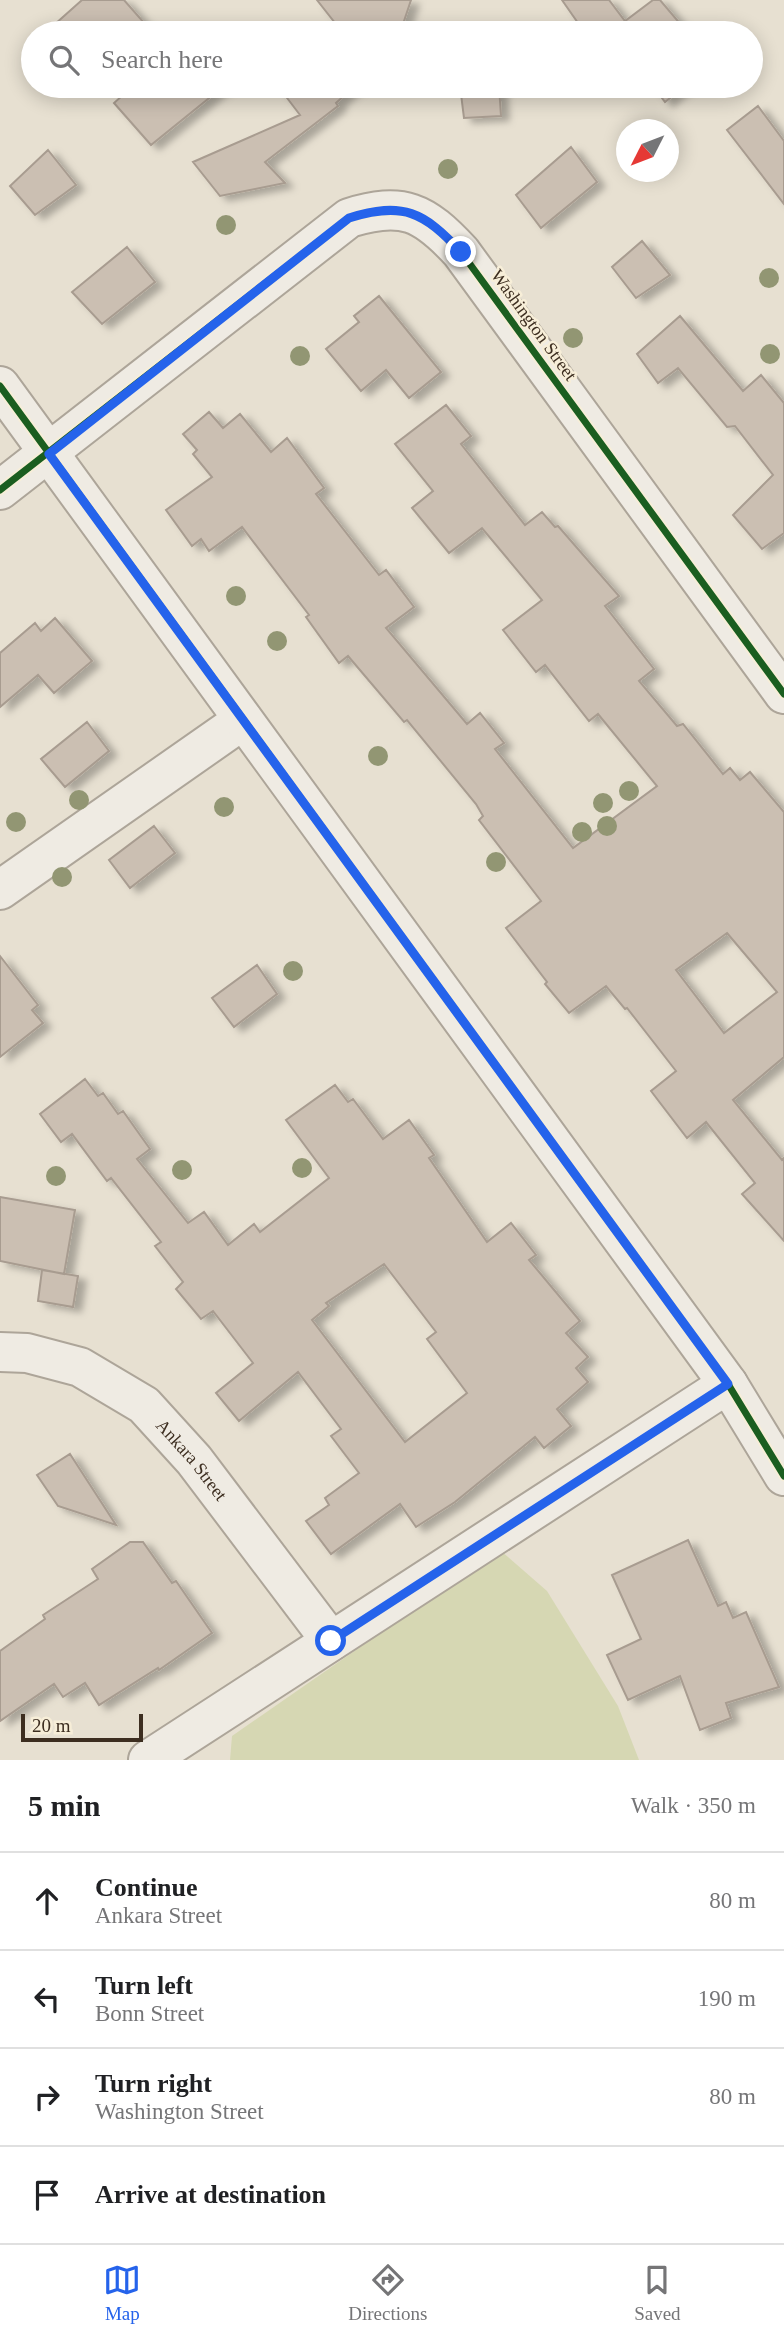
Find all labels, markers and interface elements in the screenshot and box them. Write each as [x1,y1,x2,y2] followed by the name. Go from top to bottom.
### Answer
[21,21,763,98] search box
[45,41,83,79] icon: search
[101,45,223,74] text: Search here
[616,119,679,182] north arrow
[445,236,476,267] route end
[487,266,581,384] street label: Washington Street
[152,1415,231,1504] street label: Ankara Street
[315,1625,346,1656] route start
[21,1711,144,1743] scale bar
[32,1715,71,1736] text: 20 m
[28,1789,101,1822] text: 5 min
[631,1793,756,1818] text: Walk · 350 m
[95,1873,198,1902] text: Continue
[28,1882,66,1920] icon: ahead
[709,1888,756,1913] text: 80 m
[95,1903,222,1928] text: Ankara Street
[95,1971,193,2000] text: Turn left
[28,1980,66,2018] icon: left
[698,1986,756,2011] text: 190 m
[95,2001,204,2026] text: Bonn Street
[95,2069,212,2098] text: Turn right
[28,2078,66,2116] icon: right
[709,2084,756,2109] text: 80 m
[95,2099,264,2124] text: Washington Street
[28,2176,66,2214] icon: arrive
[95,2180,326,2209] text: Arrive at destination
[103,2261,141,2325] tab: Map
[348,2261,427,2325] tab: Directions
[634,2261,681,2325] tab: Saved

